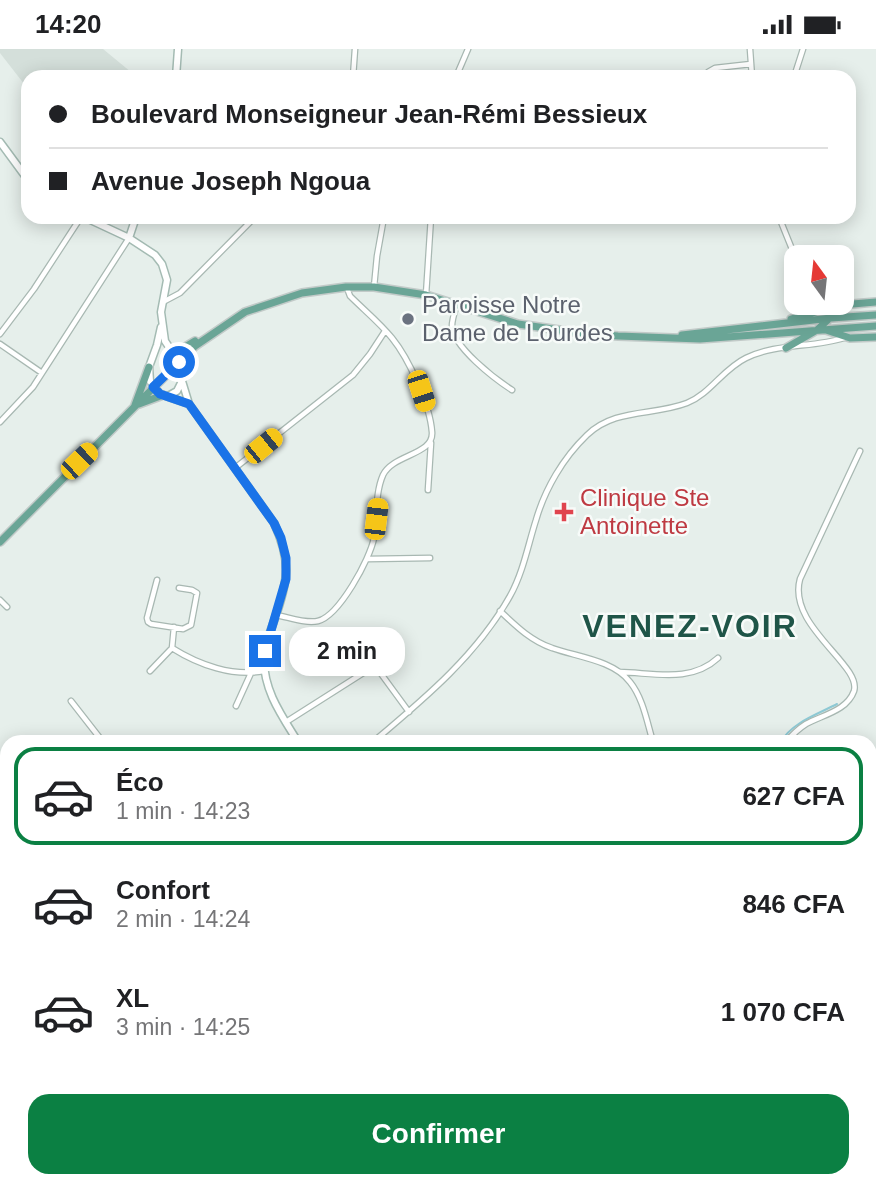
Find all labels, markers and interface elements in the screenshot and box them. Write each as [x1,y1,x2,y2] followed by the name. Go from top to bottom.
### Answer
[35,9,102,39] text: 14:20
[91,99,647,129] text: Boulevard Monseigneur Jean-Rémi Bessieux
[91,166,370,196] text: Avenue Joseph Ngoua
[784,245,854,315] north arrow
[784,245,854,315] map controls
[422,291,613,346] place label: Paroisse Notre Dame de Lourdes
[400,311,416,327] marker: Paroisse Notre Dame de Lourdes
[163,346,195,378] route start
[405,368,438,414] car
[241,425,286,467] car
[57,439,102,483] car
[580,484,709,539] place label: Clinique Ste Antoinette
[364,497,389,541] car
[554,502,574,522] marker: Clinique Ste Antoinette
[582,608,798,644] district label: VENEZ-VOIR
[290,627,405,675] callout: 2 min
[249,635,281,667] route end
[317,638,377,664] text: 2 min
[32,765,95,828] icon: car
[116,767,164,797] text: Éco
[742,781,845,811] text: 627 CFA
[116,798,250,824] text: 1 min · 14:23
[32,873,95,936] icon: car
[116,875,210,905] text: Confort
[742,889,845,919] text: 846 CFA
[116,906,250,932] text: 2 min · 14:24
[32,981,95,1044] icon: car
[116,983,149,1013] text: XL
[721,997,845,1027] text: 1 070 CFA
[116,1014,250,1040] text: 3 min · 14:25
[28,1094,849,1174] button: Confirmer

